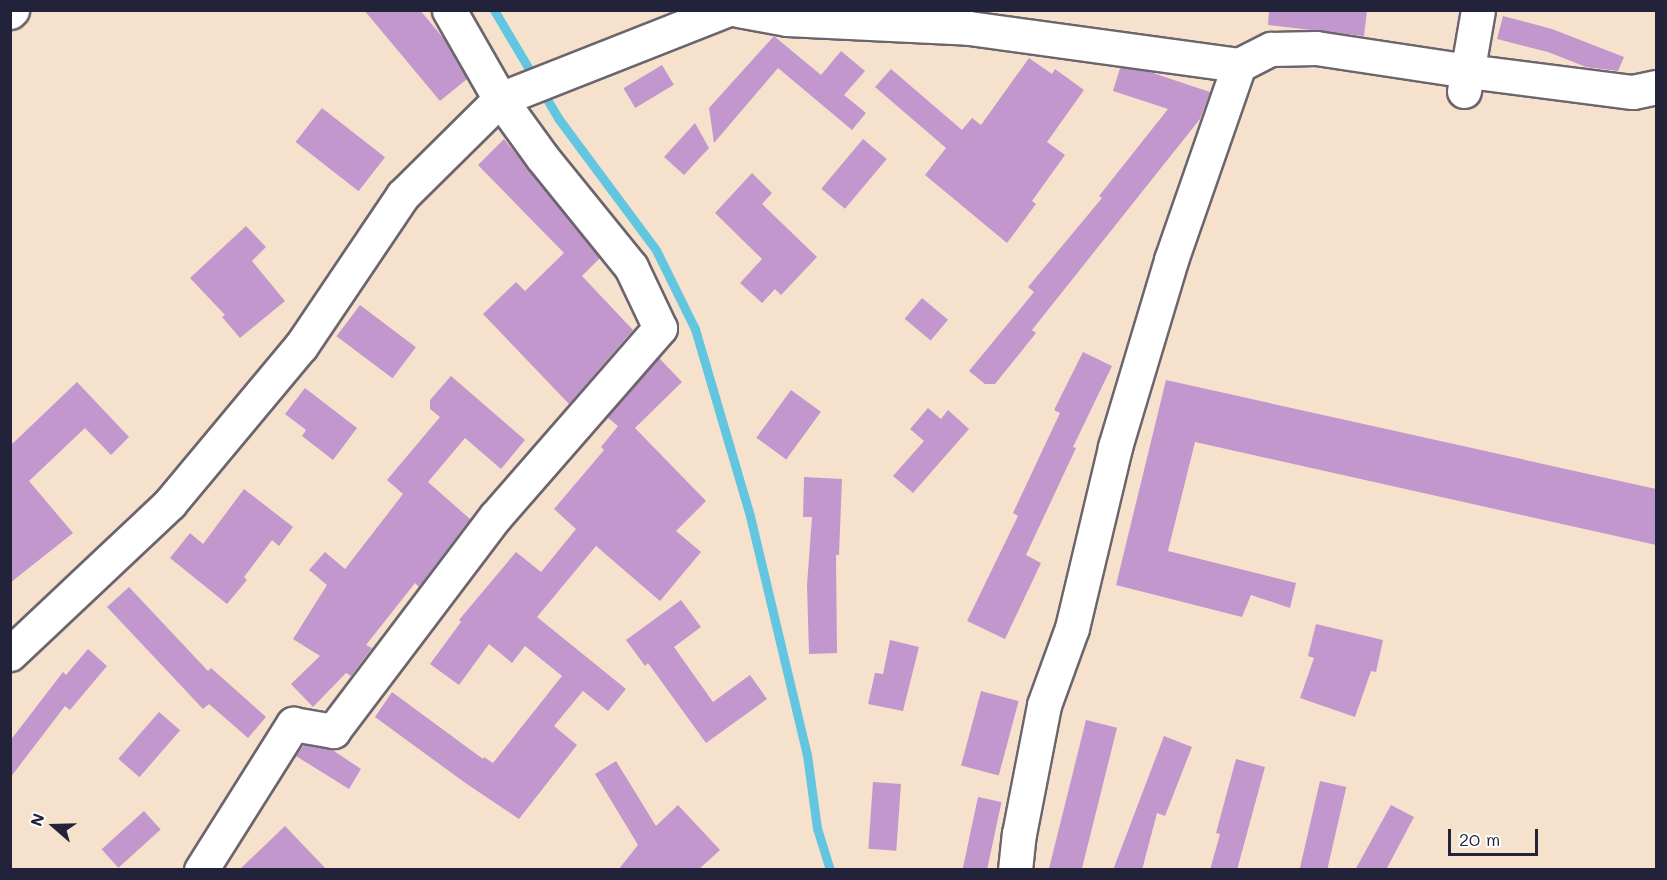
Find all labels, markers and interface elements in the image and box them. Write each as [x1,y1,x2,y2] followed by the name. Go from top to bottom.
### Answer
[24,796,84,856] north arrow
[25,810,49,829] text: N
[1451,817,1541,855] scale bar
[1459,827,1500,851] text: 20 m

